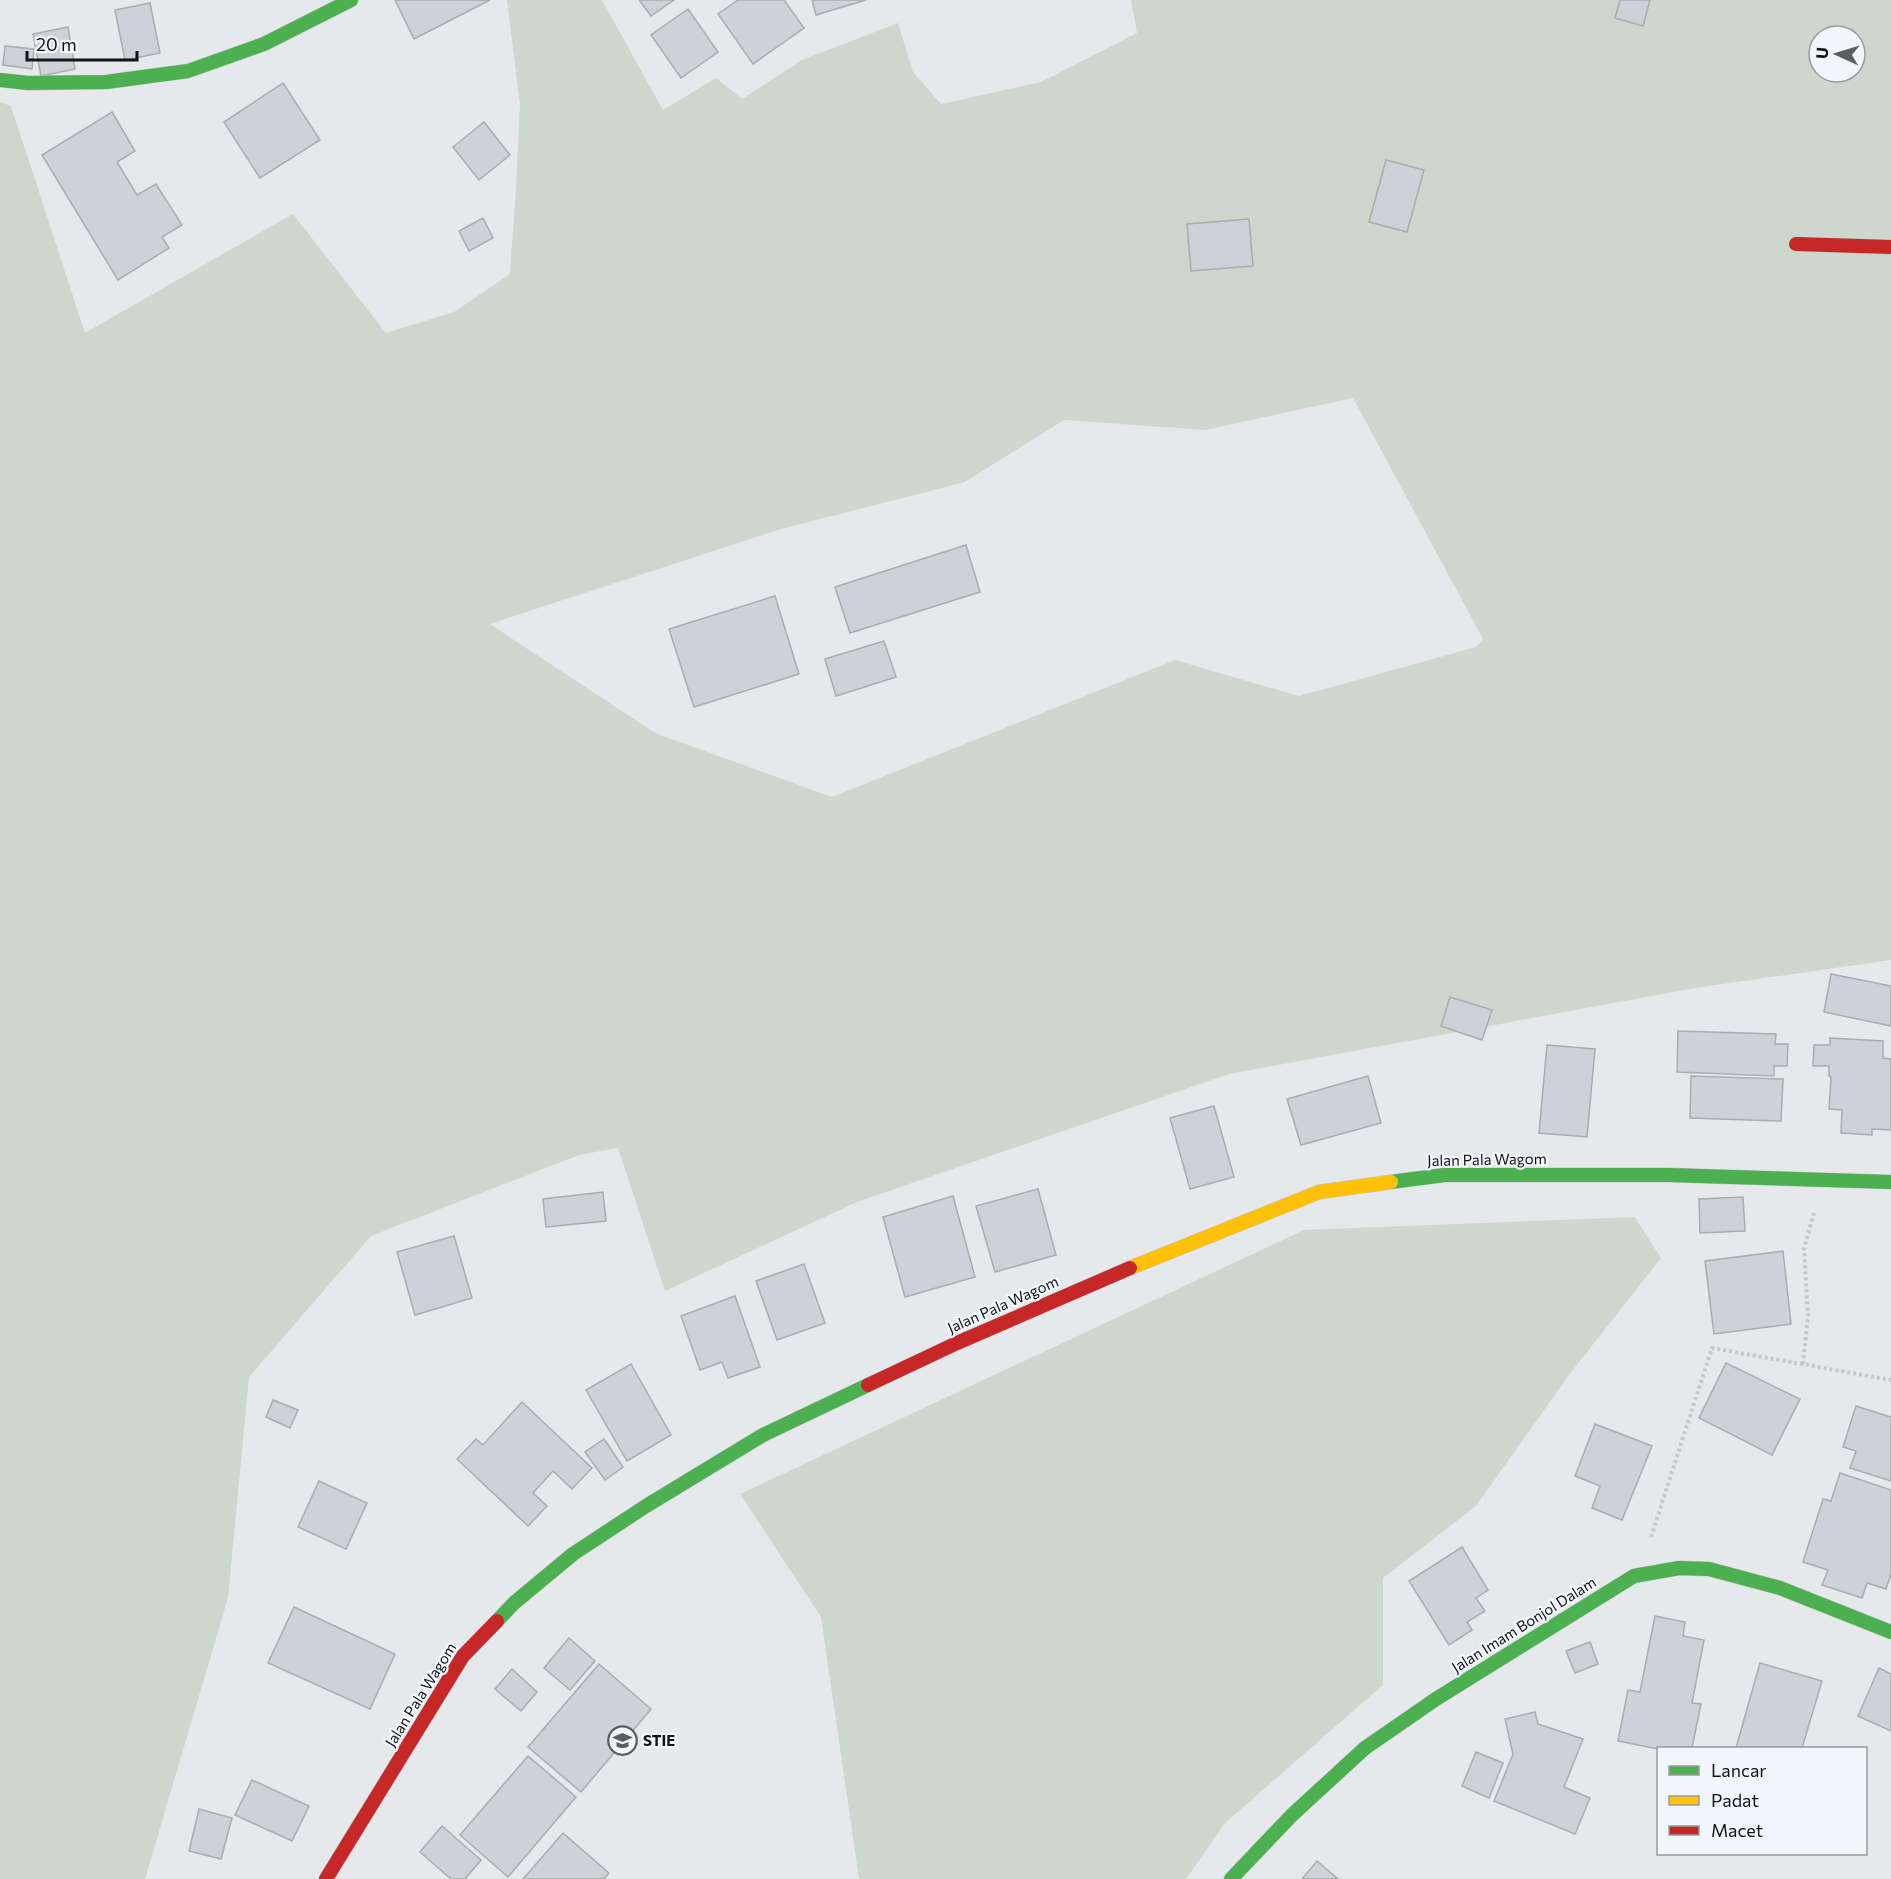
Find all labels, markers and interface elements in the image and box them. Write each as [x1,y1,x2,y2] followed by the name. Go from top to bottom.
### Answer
[27,24,136,62] scale bar
[1807,24,1867,84] north arrow
[36,33,77,55] text: 20 m
[1812,46,1831,59] text: U
[1427,1149,1547,1169] street label: Jalan Pala Wagom
[944,1272,1061,1337] street label: Jalan Pala Wagom
[1448,1572,1599,1676] street label: Jalan Imam Bonjol Dalam
[381,1639,459,1750] street label: Jalan Pala Wagom
[606,1725,638,1757] school or university icon: STIE
[643,1731,675,1749] place label: STIE
[1657,1747,1867,1855] legend
[1711,1759,1767,1781] text: Lancar
[1711,1789,1759,1811] text: Padat
[1711,1819,1763,1841] text: Macet

